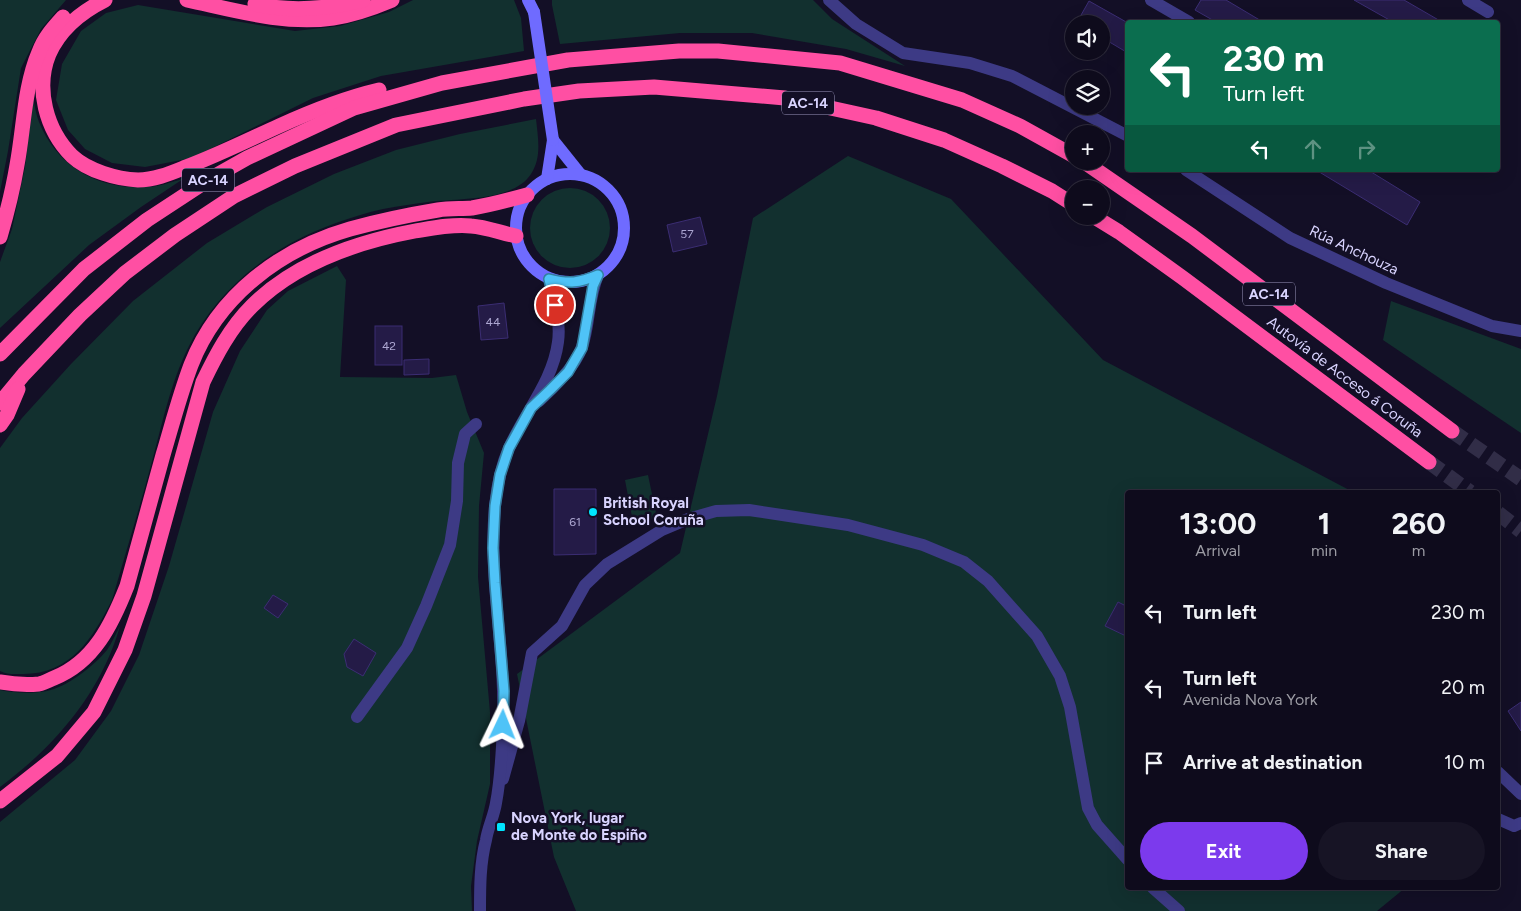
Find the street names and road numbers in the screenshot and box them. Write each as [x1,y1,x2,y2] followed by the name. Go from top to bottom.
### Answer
[782,92,834,115] road number: AC-14
[182,168,234,192] road number: AC-14
[1307,222,1401,278] street label: Rúa Anchouza
[1243,282,1295,306] road number: AC-14
[1264,313,1426,441] street label: Autovía de Acceso á Coruña

